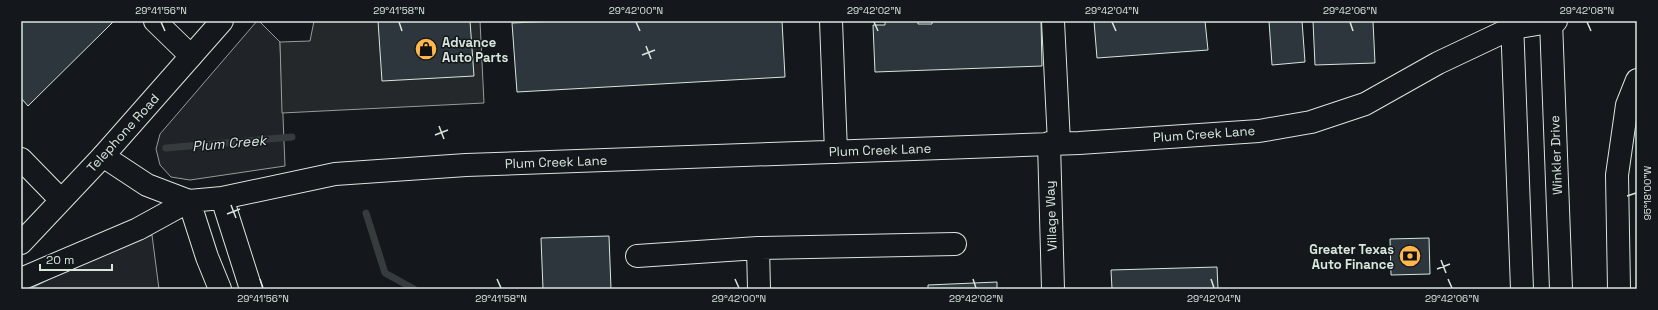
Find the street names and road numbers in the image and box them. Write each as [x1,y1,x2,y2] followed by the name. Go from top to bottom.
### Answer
[83,90,163,176] street label: Telephone Road
[1546,115,1566,195] street label: Winkler Drive
[1152,122,1256,146] street label: Plum Creek Lane
[829,140,931,160] street label: Plum Creek Lane
[505,152,607,172] street label: Plum Creek Lane
[1041,180,1061,252] street label: Village Way

